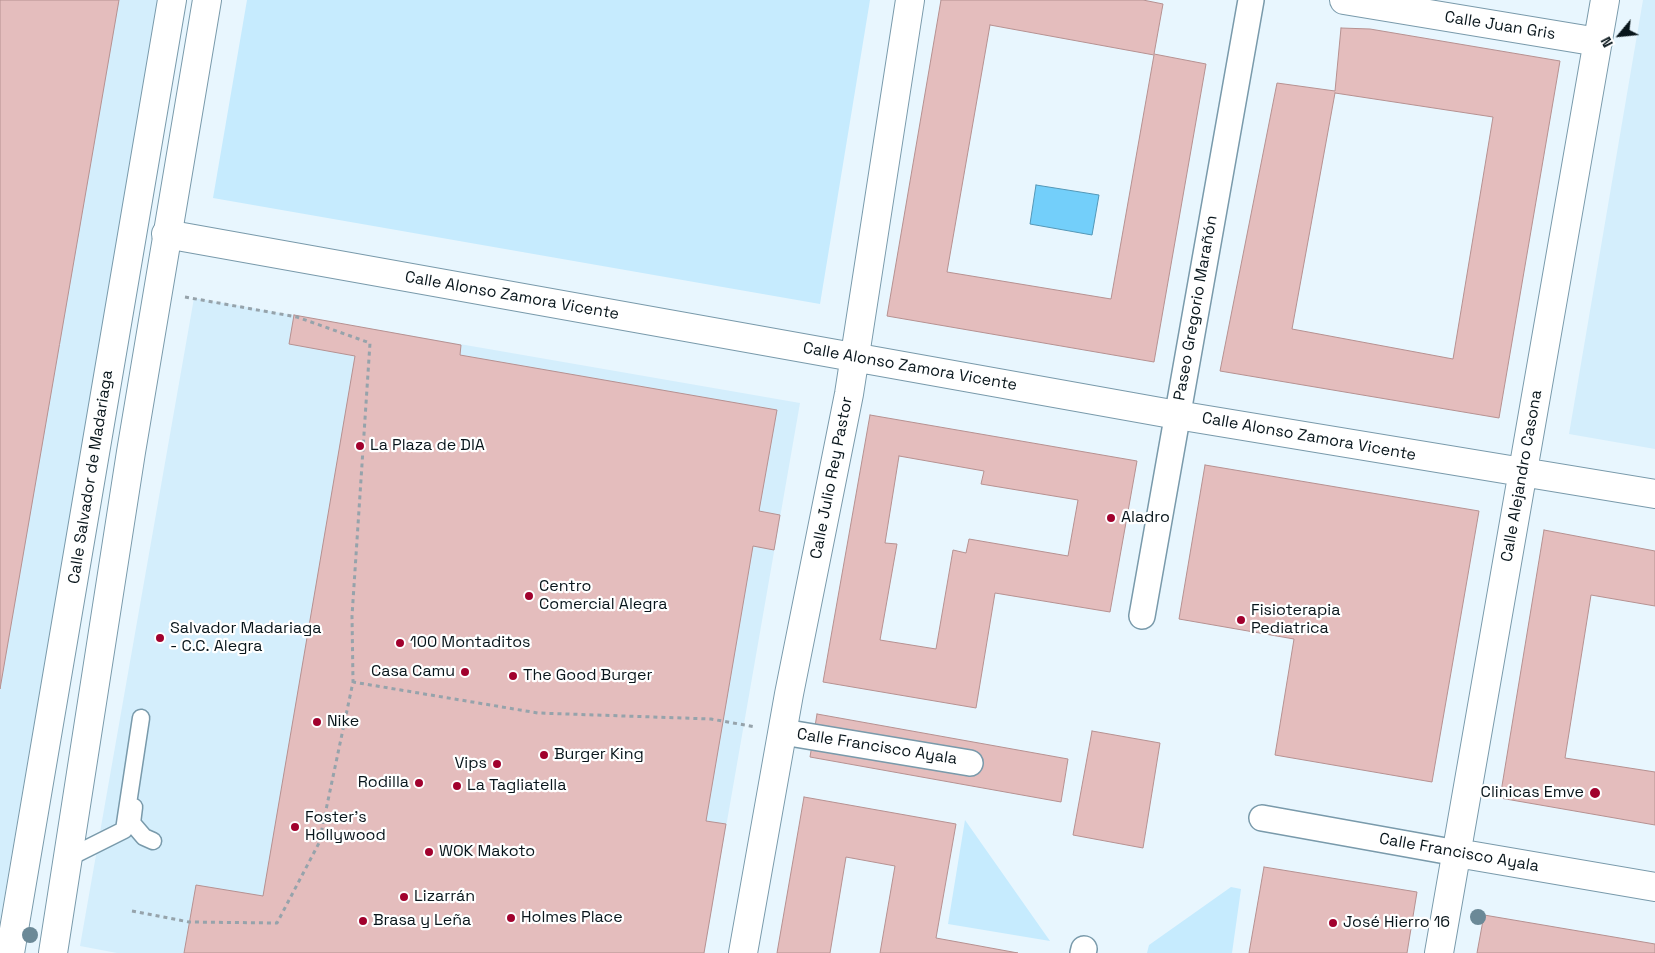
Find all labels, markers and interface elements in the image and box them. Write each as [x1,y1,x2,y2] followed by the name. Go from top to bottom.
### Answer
[1443,8,1557,44] street label: Calle Juan Gris
[1595,10,1645,60] north arrow
[1597,34,1617,50] text: N
[1170,214,1222,402] street label: Paseo Gregorio Marañón
[403,268,621,324] street label: Calle Alonso Zamora Vicente
[801,339,1019,395] street label: Calle Alonso Zamora Vicente
[65,369,117,585] street label: Calle Salvador de Madariaga
[1497,389,1547,563] street label: Calle Alejandro Casona
[807,395,857,561] street label: Calle Julio Rey Pastor
[1200,409,1418,465] street label: Calle Alonso Zamora Vicente
[370,436,485,456] place label: La Plaza de DIA
[354,440,366,452] marker: La Plaza de DIA
[1121,508,1170,528] place label: Aladro
[1105,512,1117,524] marker: Aladro
[539,577,668,615] place label: Centro Comercial Alegra
[523,590,535,602] marker: Centro Comercial Alegra
[1251,601,1340,639] place label: Fisioterapia Pediatrica
[1235,614,1247,626] marker: Fisioterapia Pediatrica
[170,619,321,657] place label: Salvador Madariaga - C.C. Alegra
[154,632,166,644] marker: Salvador Madariaga - C.C. Alegra
[410,633,531,653] place label: 100 Montaditos
[394,637,406,649] marker: 100 Montaditos
[371,662,455,682] place label: Casa Camu
[459,666,471,678] marker: Casa Camu
[523,666,652,686] place label: The Good Burger
[507,670,519,682] marker: The Good Burger
[327,712,359,732] place label: Nike
[311,716,323,728] marker: Nike
[796,725,958,769] street label: Calle Francisco Ayala
[554,745,644,765] place label: Burger King
[538,749,550,761] marker: Burger King
[454,754,487,774] place label: Vips
[491,758,503,770] marker: Vips
[358,773,409,793] place label: Rodilla
[467,776,566,796] place label: La Tagliatella
[413,777,425,789] marker: Rodilla
[451,780,463,792] marker: La Tagliatella
[1481,783,1584,803] place label: Clinicas Emve
[1588,786,1602,800] marker: Clinicas Emve
[305,808,386,846] place label: Foster's Hollywood
[289,821,301,833] marker: Foster's Hollywood
[1378,829,1540,877] street label: Calle Francisco Ayala
[439,842,535,862] place label: WOK Makoto
[423,846,435,858] marker: WOK Makoto
[414,887,475,907] place label: Lizarrán
[398,891,410,903] marker: Lizarrán
[521,908,623,928] place label: Holmes Place
[373,911,471,931] place label: Brasa y Leña
[505,912,517,924] marker: Holmes Place
[1343,913,1450,933] place label: José Hierro 16
[357,915,369,927] marker: Brasa y Leña
[1327,917,1339,929] marker: José Hierro 16

